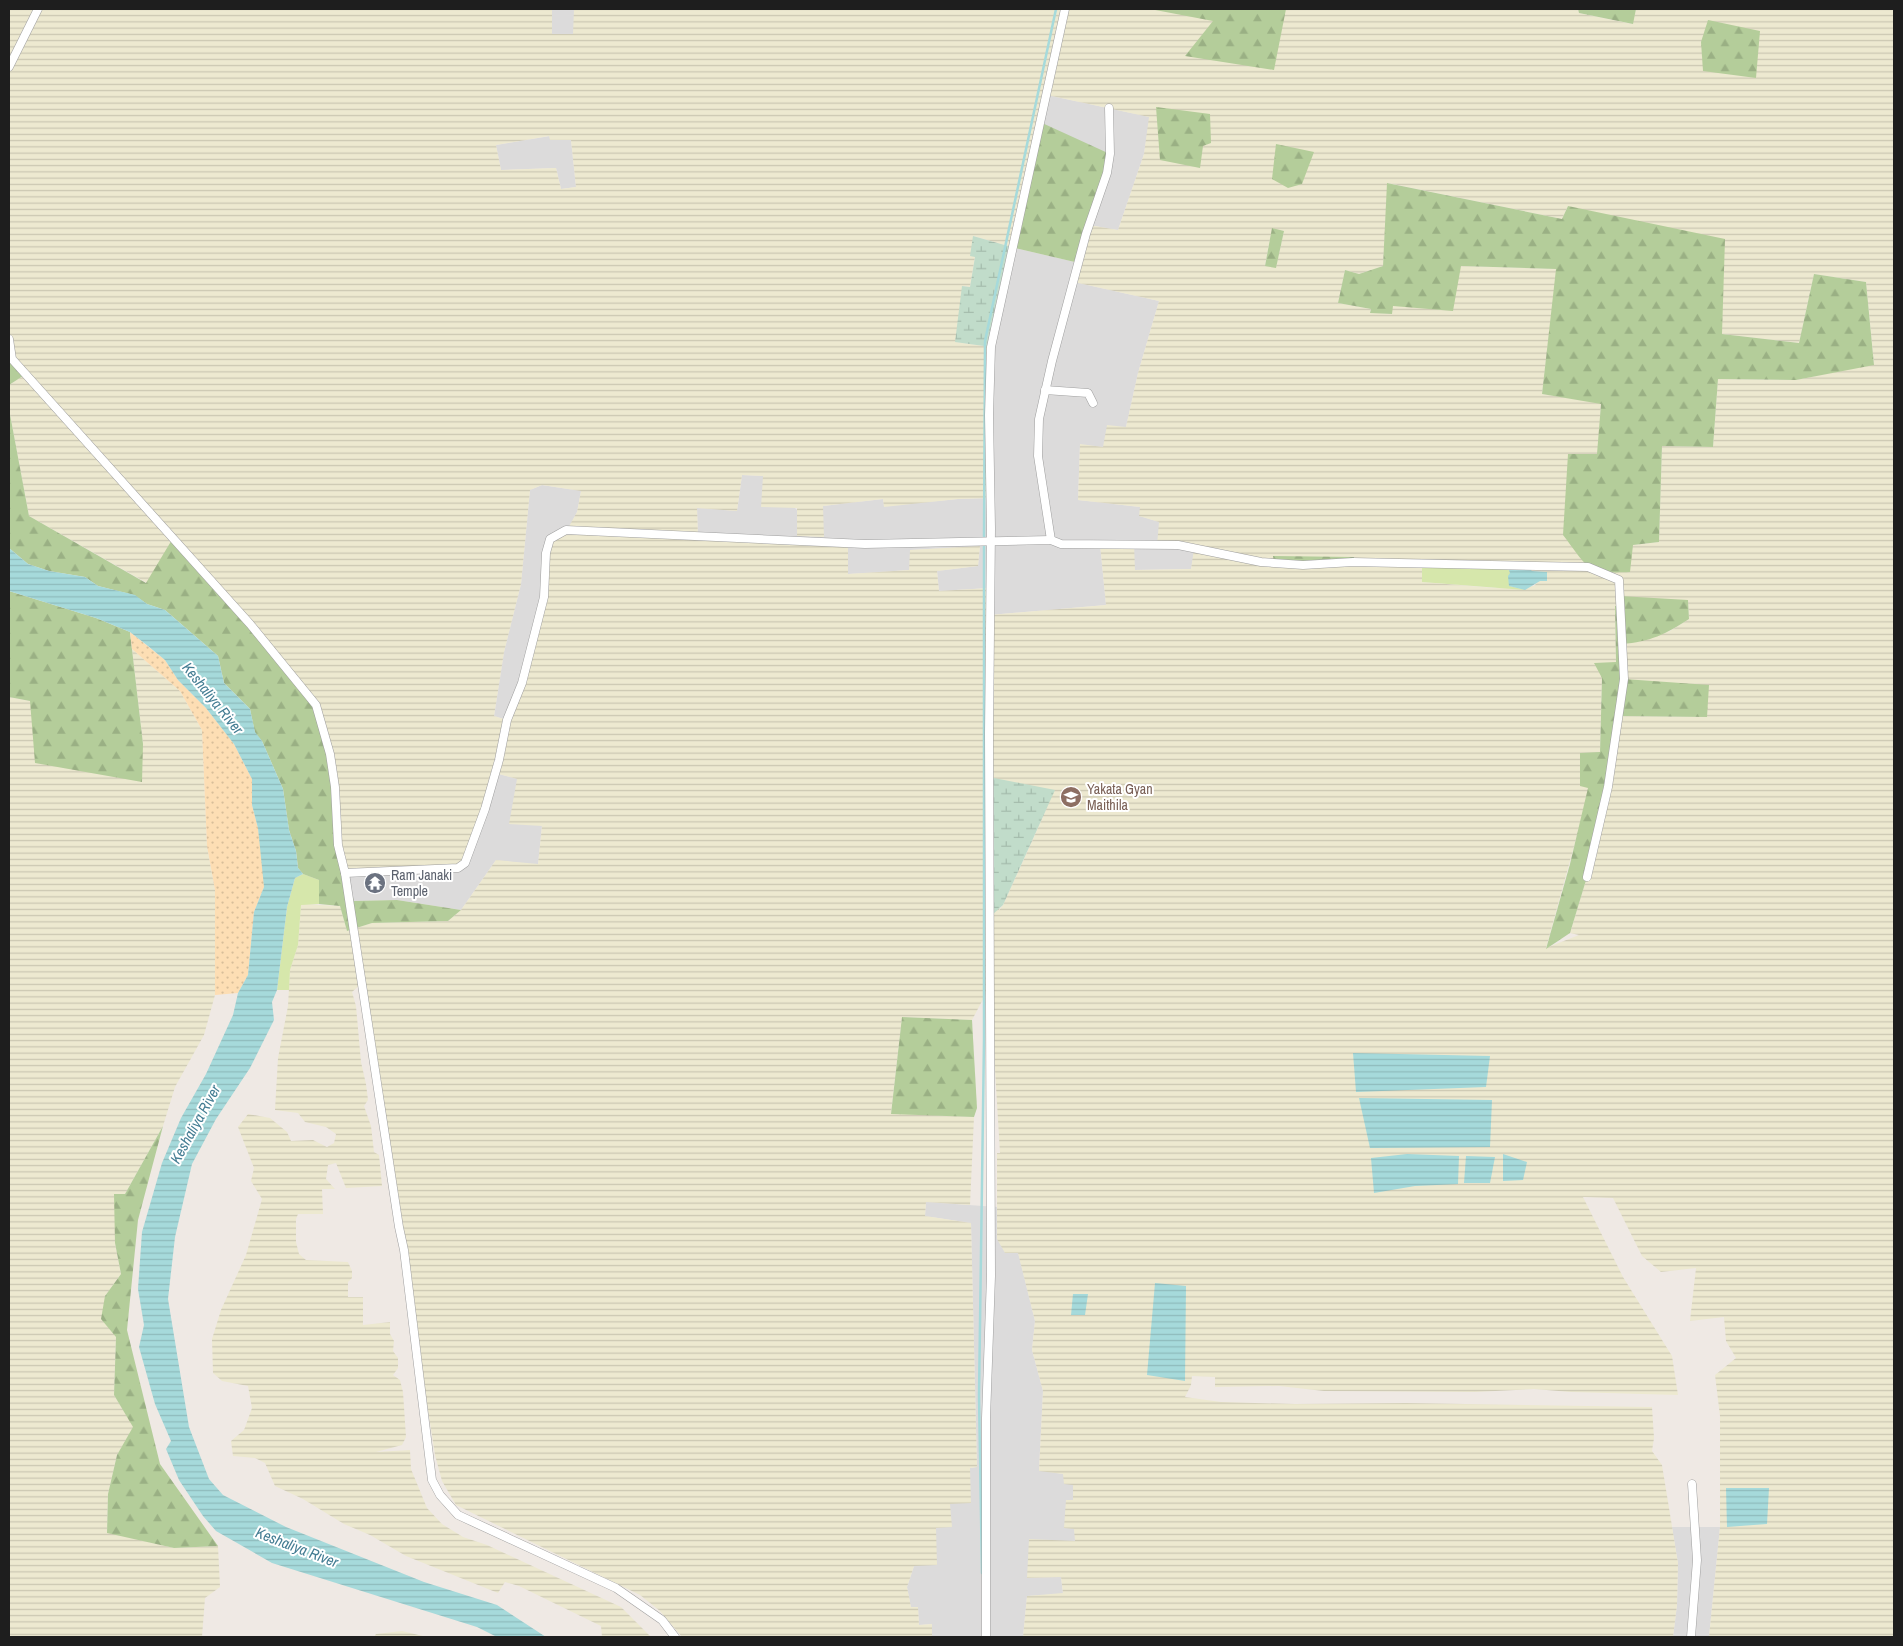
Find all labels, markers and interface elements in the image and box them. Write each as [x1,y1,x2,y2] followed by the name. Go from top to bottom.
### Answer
[178,658,249,739] water label: Keshaliya River
[1087,780,1153,814] place label: Yakata Gyan Maithila
[1059,785,1083,809] school or university icon: Yakata Gyan Maithila
[391,866,452,900] place label: Ram Janaki Temple
[363,871,387,895] temple icon: Ram Janaki Temple
[165,1080,226,1167] water label: Keshaliya River
[253,1522,342,1573] water label: Keshaliya River

